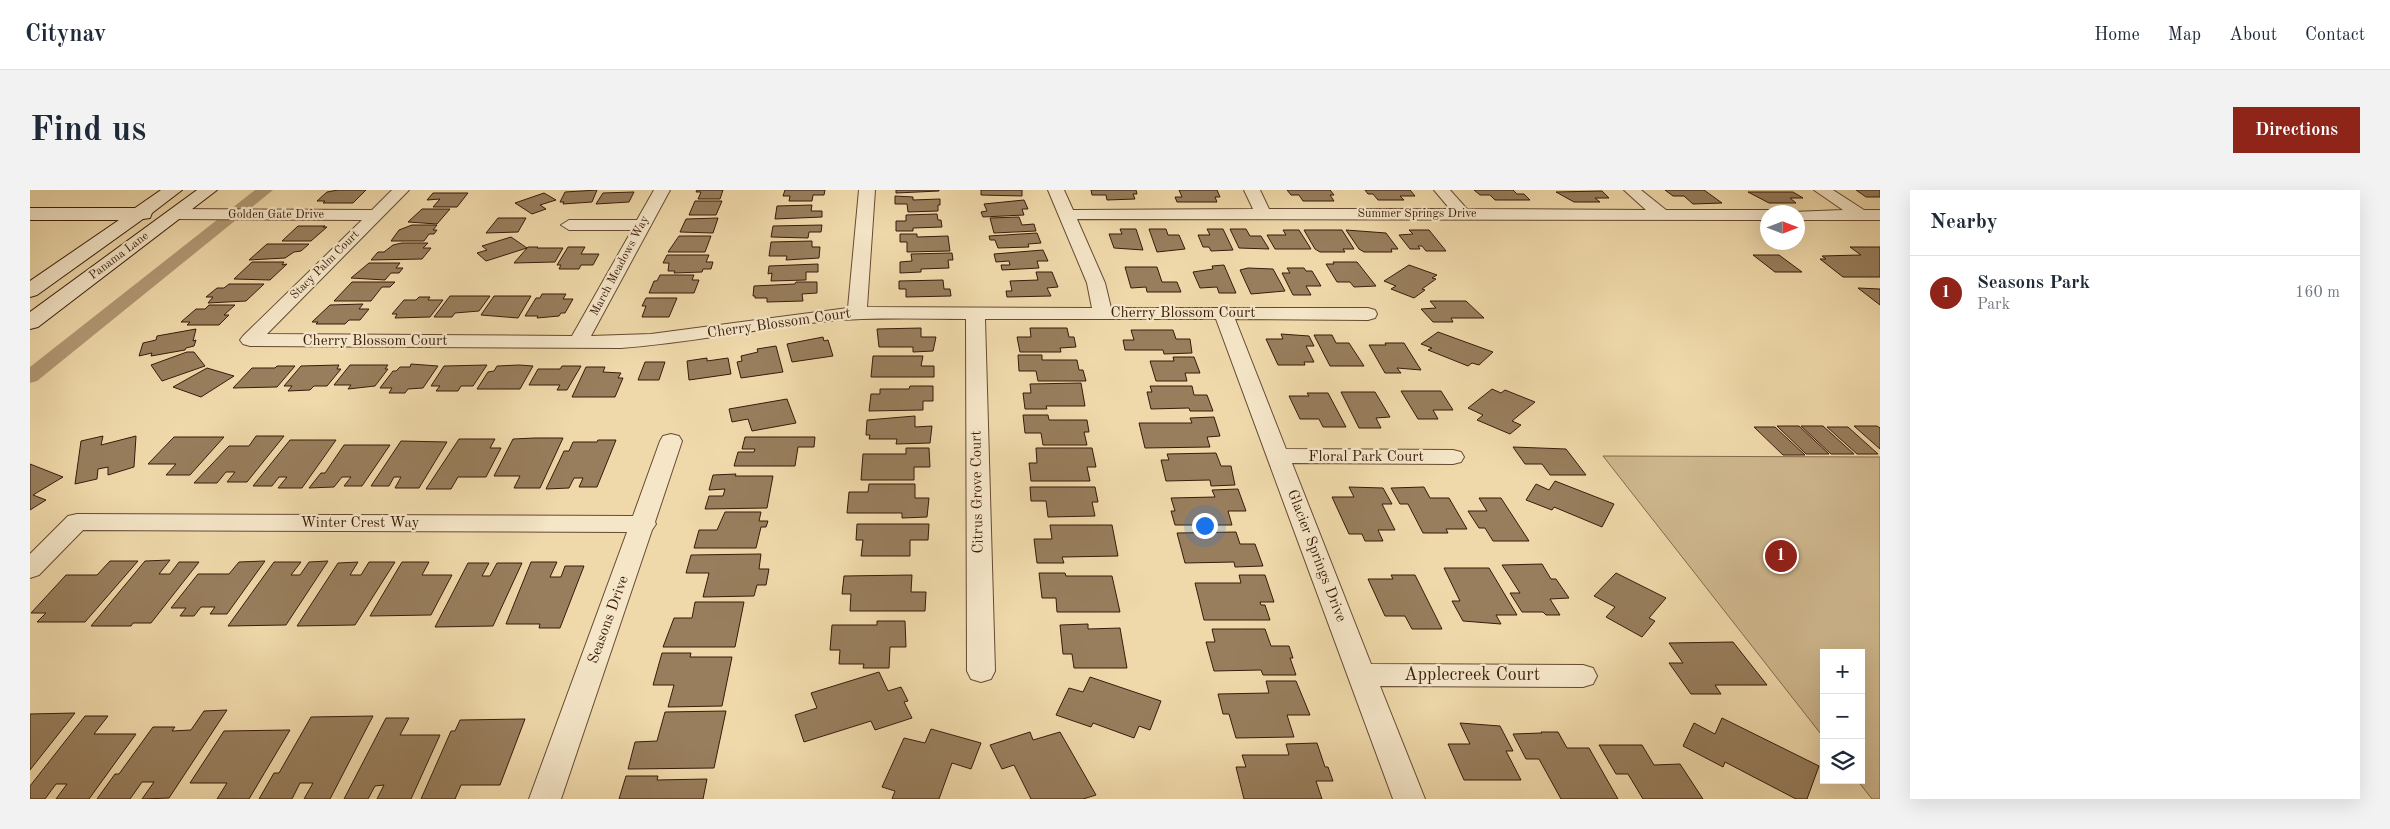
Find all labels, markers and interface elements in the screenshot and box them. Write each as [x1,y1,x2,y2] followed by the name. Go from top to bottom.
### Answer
[25,23,106,47] text: Citynav
[2094,26,2140,44] text: Home
[2168,26,2201,44] text: Map
[2229,26,2277,44] text: About
[2305,26,2365,44] text: Contact
[2233,107,2360,153] button: Directions
[30,113,146,148] text: Find us
[1760,205,1805,250] north arrow
[1358,208,1477,220] street label: Summer Springs Drive
[228,209,324,221] street label: Golden Gate Drive
[1930,212,1998,233] text: Nearby
[589,213,652,318] street label: March Meadows Way
[288,228,362,302] street label: Stacy Palm Court
[87,230,151,282] street label: Panama Lane
[1977,274,2090,293] text: Seasons Park
[1941,285,1951,301] text: 1
[2295,285,2340,301] text: 160 m
[1977,297,2010,313] text: Park
[706,306,852,342] street label: Cherry Blossom Court
[1111,306,1255,321] street label: Cherry Blossom Court
[303,334,447,349] street label: Cherry Blossom Court
[969,430,987,554] street label: Citrus Grove Court
[1308,450,1424,465] street label: Floral Park Court
[1284,488,1348,624] street label: Glacier Springs Drive
[1192,513,1218,539] your location
[300,516,420,531] street label: Winter Crest Way
[1765,537,1797,575] pin: 1
[586,574,632,666] street label: Seasons Drive
[1820,649,1865,784] map controls
[1820,649,1865,694] button: +
[1404,666,1540,684] street label: Applecreek Court
[1820,694,1865,739] button: −
[1820,739,1865,784] button: layers

